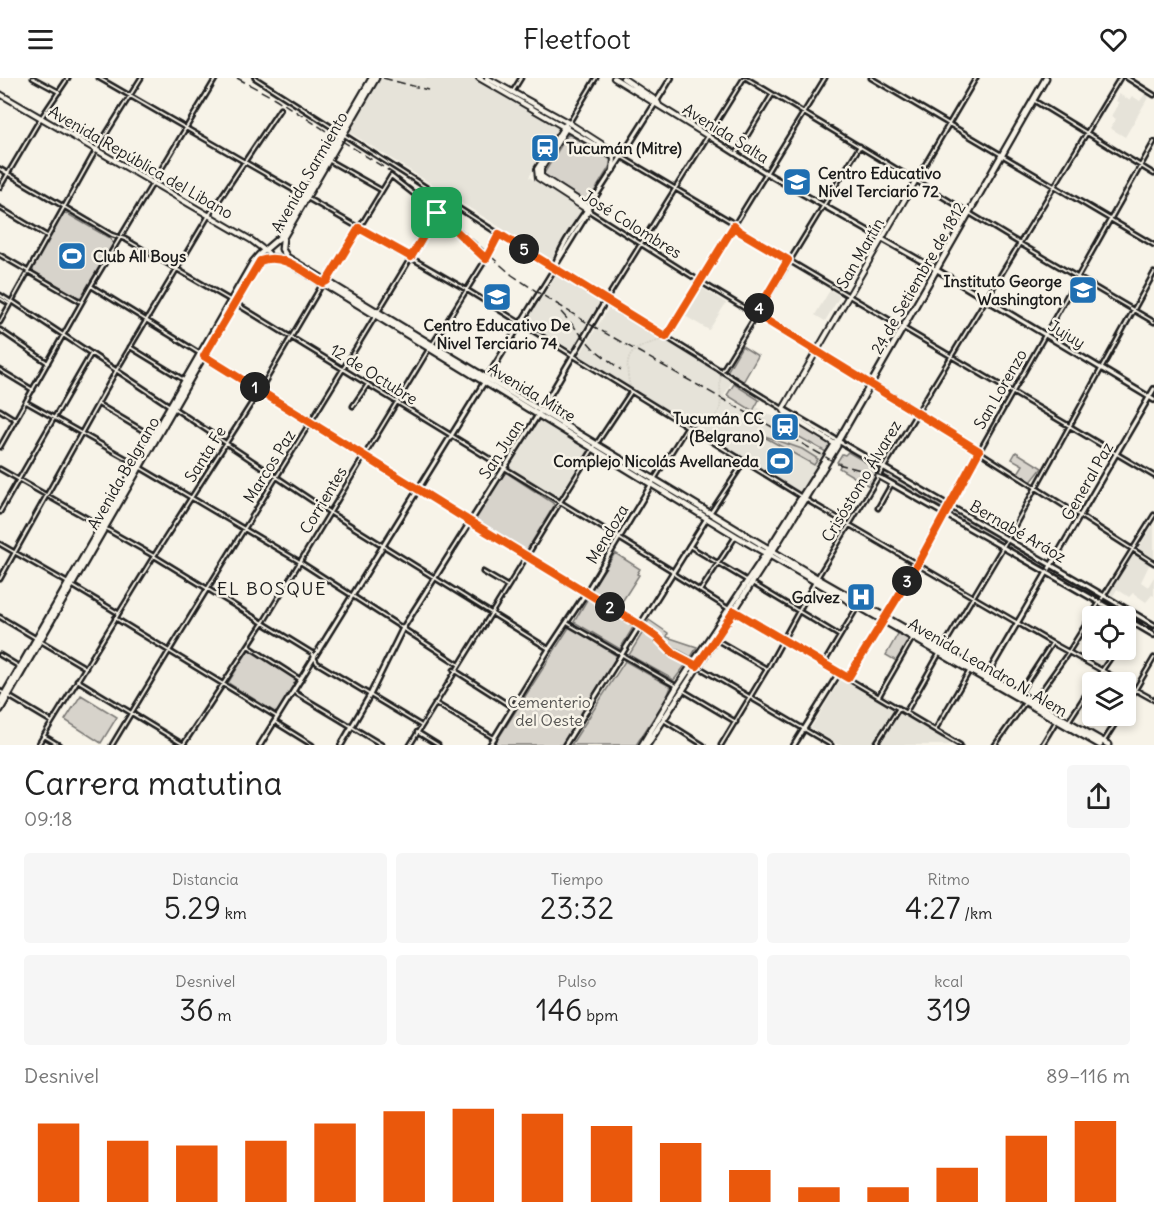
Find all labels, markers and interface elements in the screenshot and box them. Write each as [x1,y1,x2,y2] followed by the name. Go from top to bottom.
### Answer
[523,22,631,56] text: Fleetfoot
[24,23,57,56] icon: menu
[1097,23,1130,56] icon: heart
[679,99,773,167] street label: Avenida Salta
[45,101,237,223] street label: Avenida República del Libano
[266,108,352,236] street label: Avenida Sarmiento
[529,132,561,164] station icon: Tucumán (Mitre)
[566,138,682,159] place label: Tucumán (Mitre)
[818,163,941,201] place label: Centro Educativo Nivel Terciario 72
[781,166,813,198] school or university icon: Centro Educativo Nivel Terciario 72
[579,185,685,263] street label: José Colombres
[411,187,462,238] pin
[420,196,453,229] icon: arrive
[866,198,970,358] street label: 24 de Setiembre de 1812
[832,214,888,292] street label: San Martín
[509,234,539,264] pin: 5
[519,239,529,259] text: 5
[56,240,88,272] sports icon: Club All Boys
[93,246,186,267] place label: Club All Boys
[944,271,1062,310] place label: Instituto George Washington
[1067,274,1099,306] school or university icon: Instituto George Washington
[481,281,513,313] school or university icon: Centro Educativo De Nivel Terciario 74
[744,293,774,323] pin: 4
[754,298,764,318] text: 4
[424,315,571,353] place label: Centro Educativo De Nivel Terciario 74
[1045,315,1089,353] street label: Jujuy
[327,339,421,409] street label: 12 de Octubre
[969,345,1031,433] street label: San Lorenzo
[485,358,579,426] street label: Avenida Mitre
[240,372,270,402] pin: 1
[252,377,258,397] text: 1
[673,408,764,447] place label: Tucumán CC (Belgrano)
[769,411,801,443] station icon: Tucumán CC (Belgrano)
[83,413,163,533] street label: Avenida Belgrano
[474,415,528,483] street label: San Juan
[817,416,905,545] street label: Crisóstomo Álvarez
[180,422,230,486] street label: Santa Fe
[239,425,300,506] street label: Marcos Paz
[1057,438,1118,524] street label: General Paz
[764,445,796,477] sports icon: Complejo Nicolás Avellaneda
[553,451,759,472] place label: Complejo Nicolás Avellaneda
[295,463,351,537] street label: Corrientes
[966,495,1070,567] street label: Bernabé Aráoz
[582,501,632,567] street label: Mendoza
[892,566,922,596] pin: 3
[902,571,912,591] text: 3
[217,577,327,600] district label: EL BOSQUE
[845,581,877,613] hospital icon: Galvez
[792,587,840,607] place label: Galvez
[595,592,625,622] pin: 2
[606,597,614,617] text: 2
[1082,606,1136,726] map controls
[1082,606,1136,660] button: locate
[905,613,1071,721] street label: Avenida Leandro N. Alem
[1082,672,1136,726] button: layers
[507,692,591,730] park label: Cementerio del Oeste
[24,762,282,804] text: Carrera matutina
[1067,765,1130,828] button: share
[24,806,73,831] text: 09:18
[172,869,239,889] text: Distancia
[551,869,603,889] text: Tiempo
[928,869,970,889] text: Ritmo
[164,889,221,927] text: 5.29
[540,889,614,927] text: 23:32
[905,889,960,927] text: 4:27
[221,903,247,923] text: km
[960,903,992,923] text: /km
[175,971,235,991] text: Desnivel
[558,971,596,991] text: Pulso
[934,971,963,991] text: kcal
[179,991,214,1029] text: 36
[536,991,582,1029] text: 146
[926,991,972,1029] text: 319
[214,1005,231,1025] text: m
[582,1005,618,1025] text: bpm
[24,1063,99,1088] text: Desnivel
[1046,1063,1130,1088] text: 89–116 m

